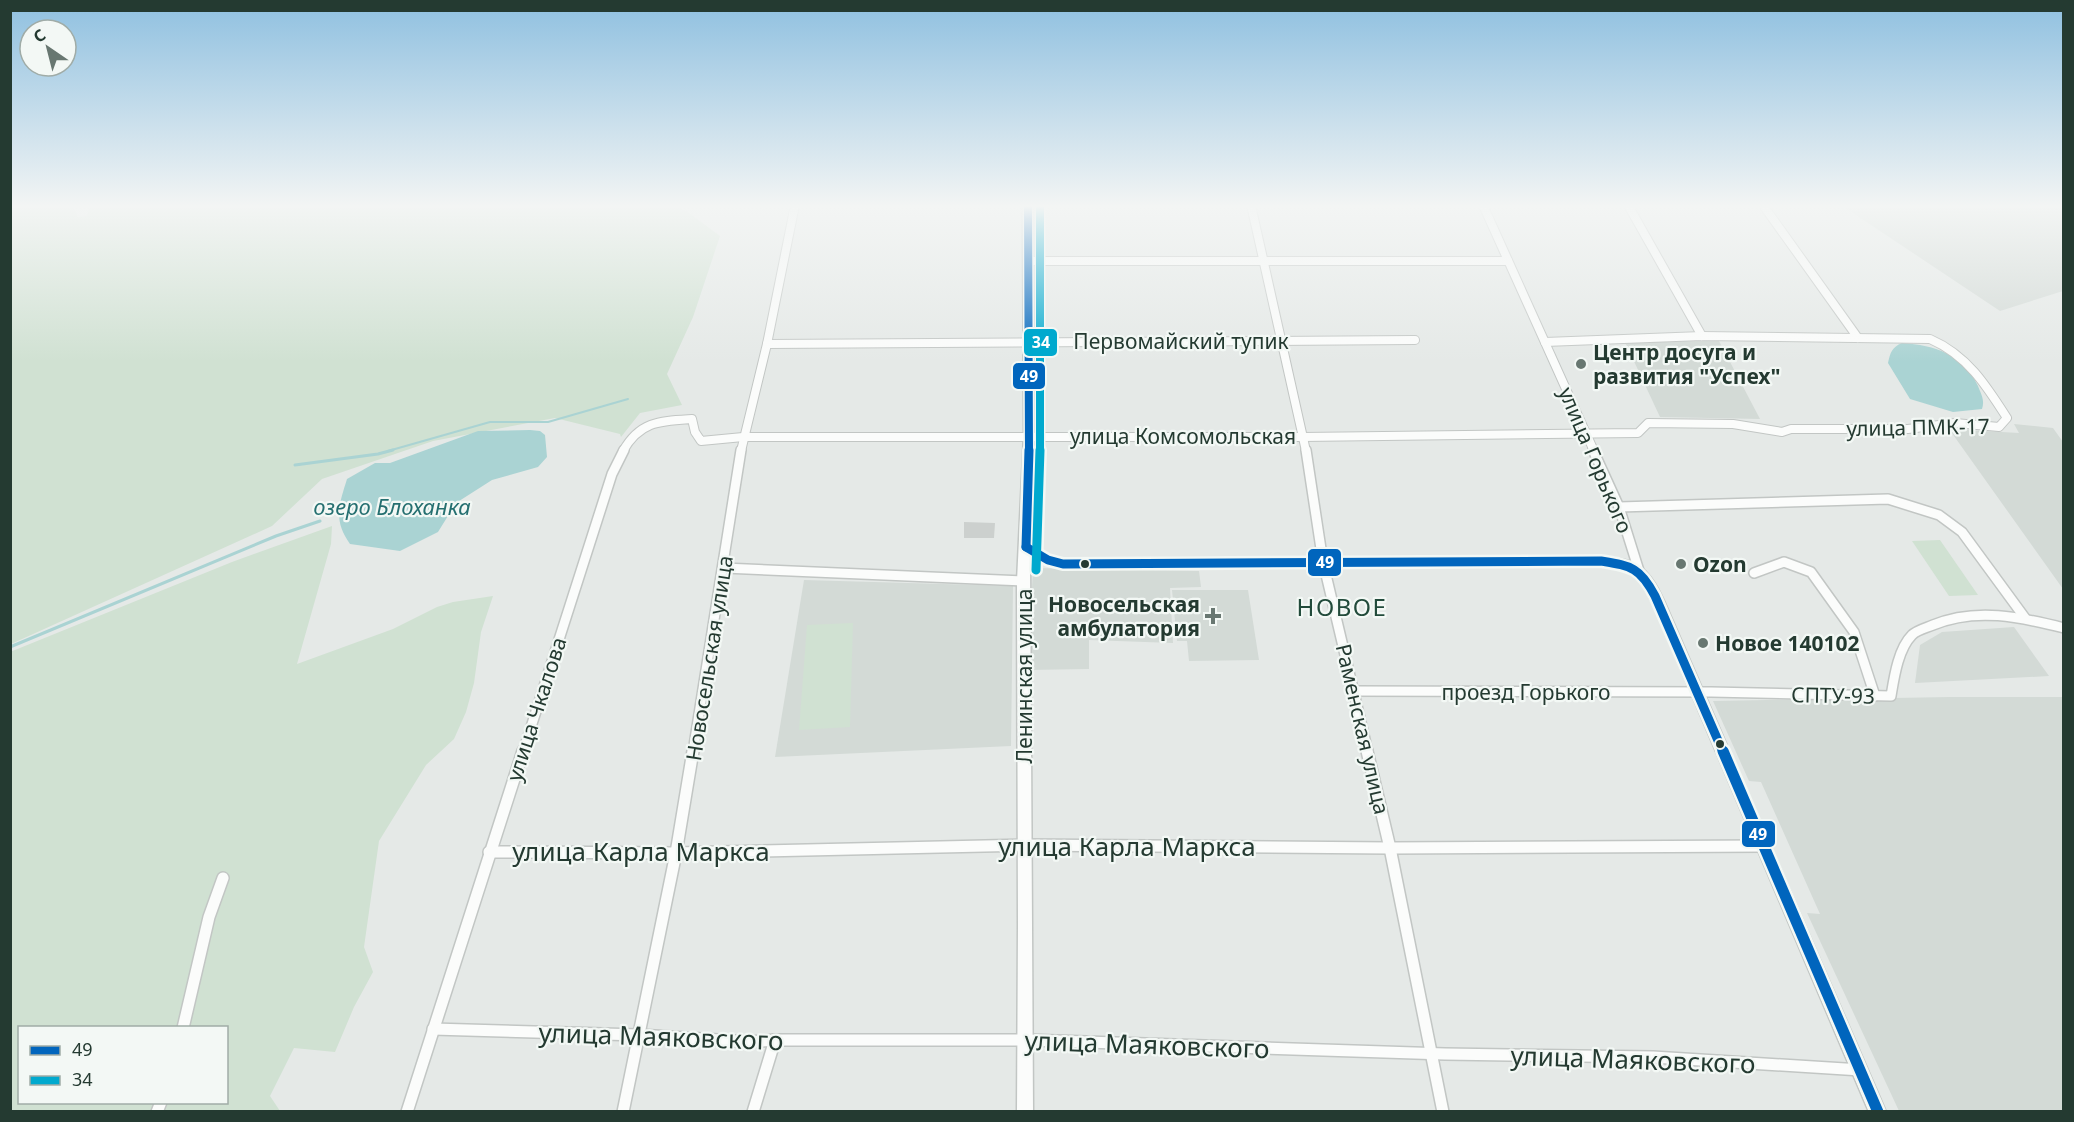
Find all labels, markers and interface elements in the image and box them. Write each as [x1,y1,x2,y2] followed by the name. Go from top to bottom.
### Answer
[18,18,78,78] north arrow
[29,24,50,48] text: С
[1073,327,1289,355] street label: Первомайский тупик
[1023,328,1058,357] line badge: 34
[1032,331,1050,353] text: 34
[1593,338,1780,390] place label: Центр досуга и развития "Успех"
[1574,357,1588,371] marker: Центр досуга и развития "Успех"
[1012,362,1046,390] line badge: 49
[1020,365,1038,387] text: 49
[1553,383,1639,537] street label: улица Горького
[1846,412,1990,442] street label: улица ПМК-17
[1070,422,1296,450] street label: улица Комсомольская
[313,491,471,521] water label: озеро Блоханка
[1307,548,1342,577] line badge: 49
[1693,550,1747,578] place label: Ozon
[1316,551,1334,573] text: 49
[679,553,739,763] street label: Новосельская улица
[1674,557,1688,571] marker: Ozon
[1079,558,1091,570] unlabelled marker
[1010,589,1038,763] street label: Ленинская улица
[1048,590,1200,642] place label: Новосельская амбулатория
[1297,590,1387,623] district label: НОВОЕ
[1204,607,1222,625] marker: Новосельская амбулатория
[1715,629,1860,657] place label: Новое 140102
[500,633,572,785] street label: улица Чкалова
[1696,636,1710,650] marker: Новое 140102
[1330,641,1396,817] street label: Раменская улица
[1441,678,1611,706] street label: проезд Горького
[1791,680,1875,710] street label: СПТУ-93
[1714,738,1726,750] unlabelled marker
[1741,820,1776,848] line badge: 49
[1749,823,1767,845] text: 49
[998,828,1256,864] street label: улица Карла Маркса
[512,833,770,869] street label: улица Карла Маркса
[538,1014,784,1058] street label: улица Маяковского
[1024,1022,1270,1066] street label: улица Маяковского
[18,1026,228,1104] legend
[72,1037,93,1061] text: 49
[1510,1037,1756,1081] street label: улица Маяковского
[72,1067,93,1091] text: 34

